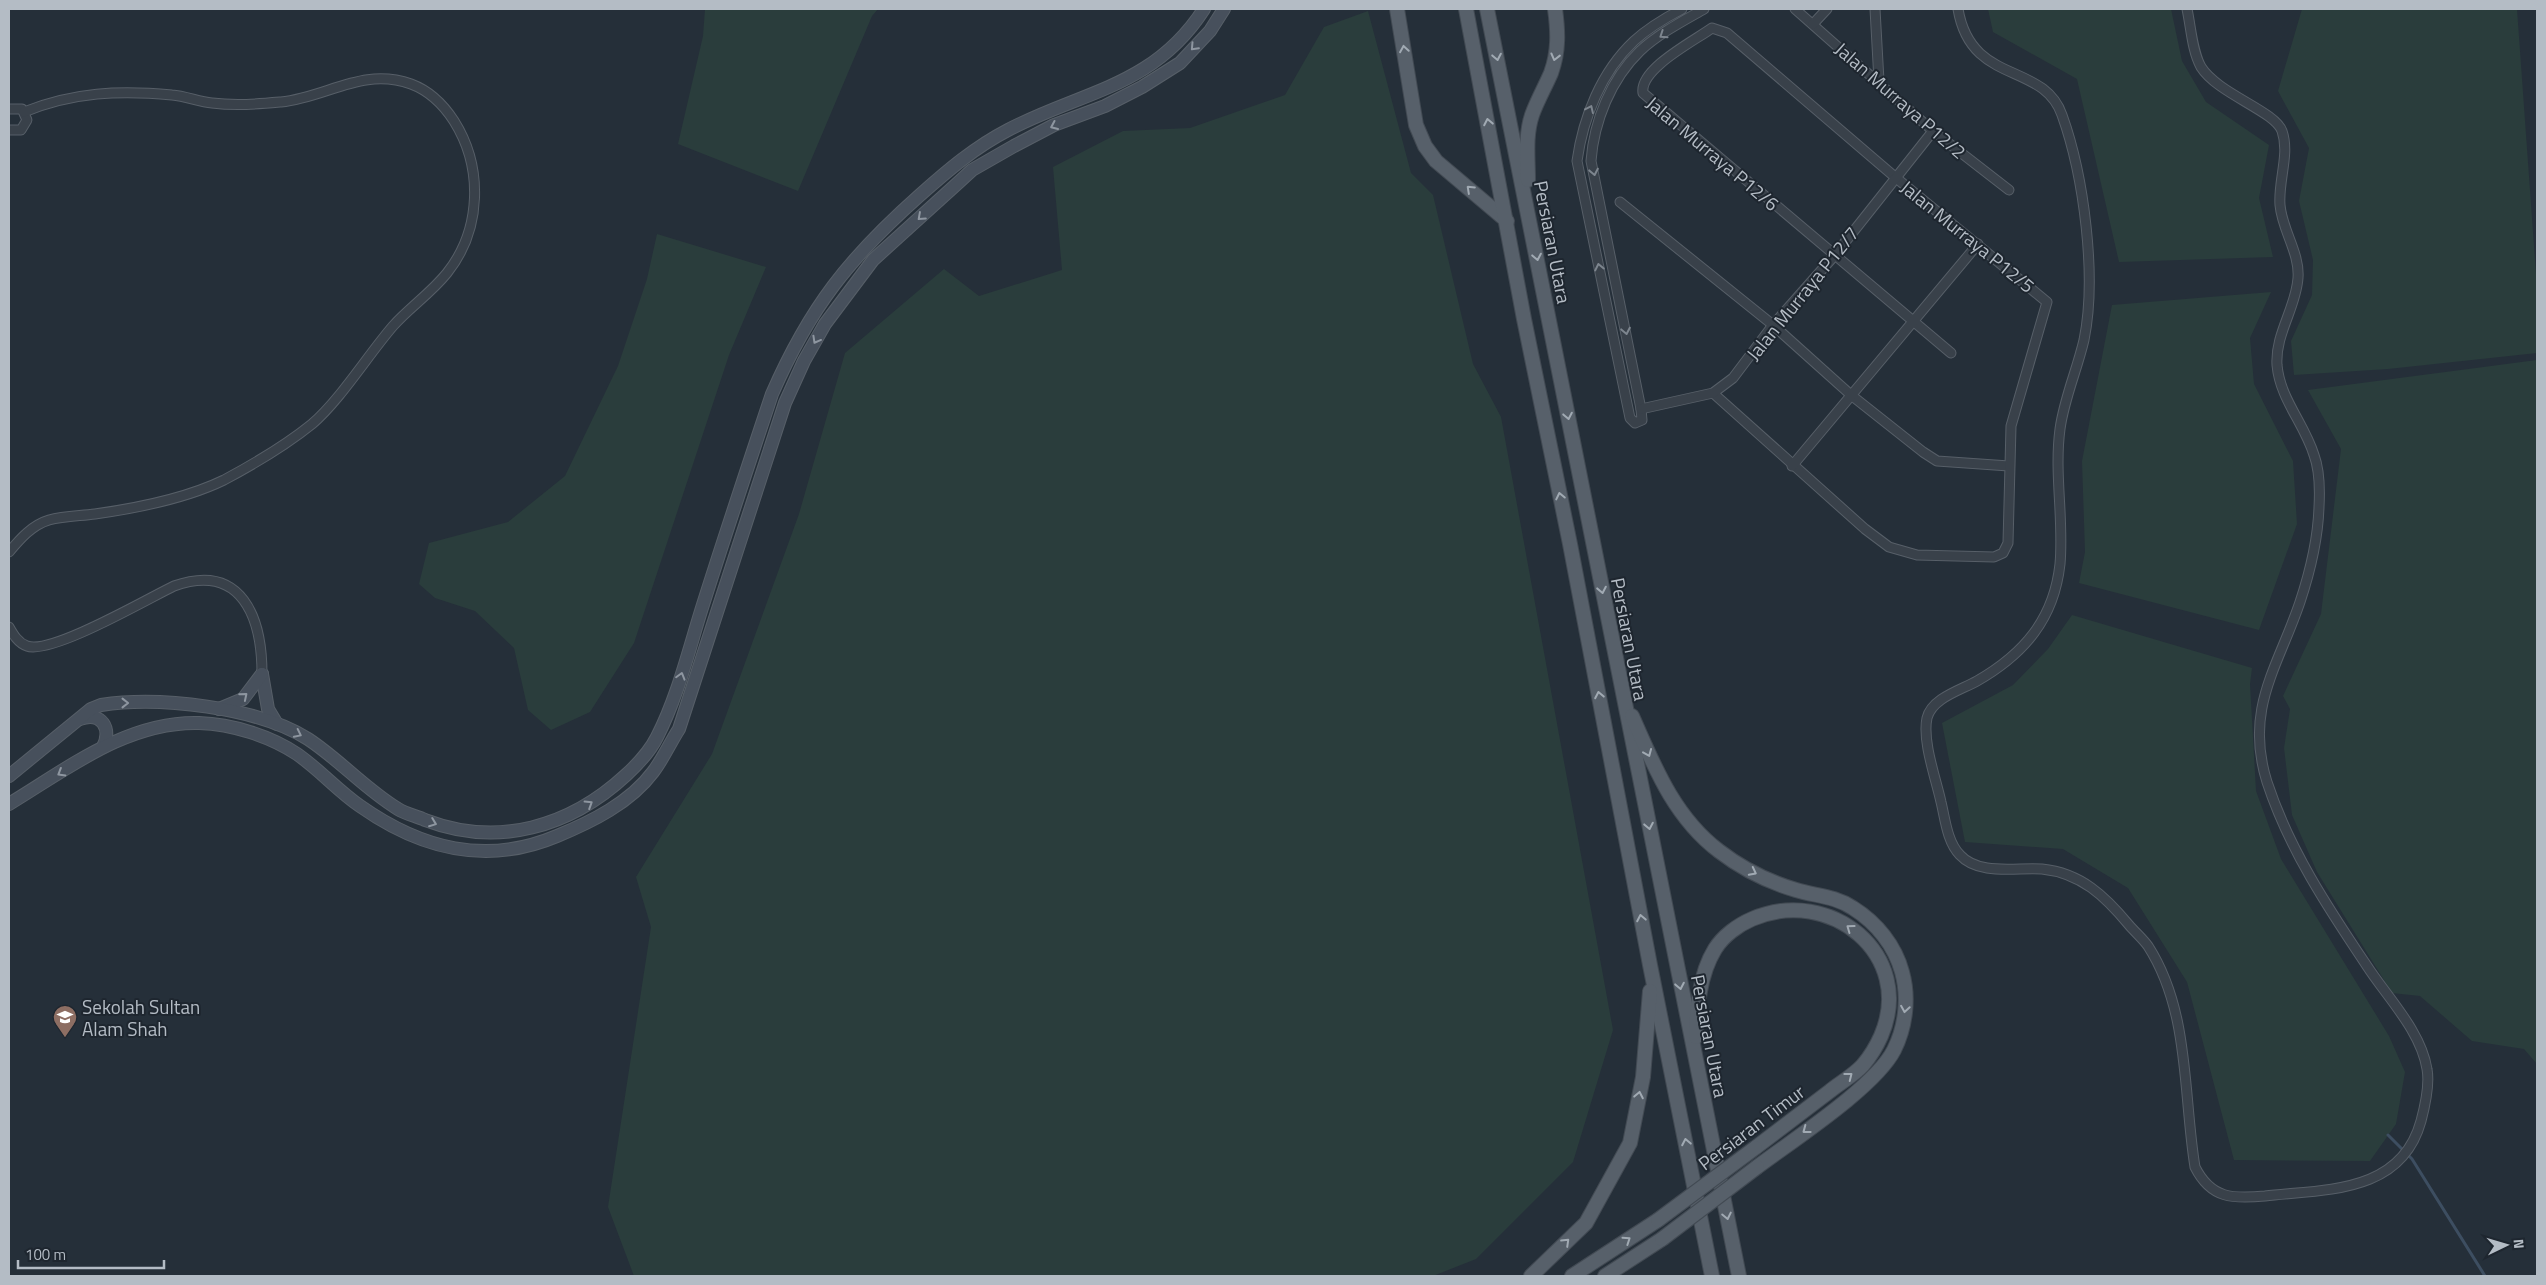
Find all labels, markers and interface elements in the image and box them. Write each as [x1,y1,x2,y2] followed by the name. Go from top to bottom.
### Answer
[1659,29,1669,38] one-way arrow
[1829,35,1973,165] street label: Jalan Murraya P12/2
[1191,42,1200,51] one-way arrow
[1399,45,1409,53] one-way arrow
[1491,52,1501,61] one-way arrow
[1550,53,1561,62] one-way arrow
[1640,89,1786,217] street label: Jalan Murraya P12/6
[1584,105,1594,114] one-way arrow
[1483,118,1493,126] one-way arrow
[1050,119,1059,130] one-way arrow
[1588,168,1598,176] one-way arrow
[1895,173,2041,299] street label: Jalan Murraya P12/5
[1527,178,1579,307] street label: Persiaran Utara
[1467,186,1476,195] one-way arrow
[917,211,926,220] one-way arrow
[1739,220,1865,366] street label: Jalan Murraya P12/7
[1531,253,1541,261] one-way arrow
[1595,263,1605,272] one-way arrow
[1620,327,1630,336] one-way arrow
[813,335,823,344] one-way arrow
[1562,412,1572,421] one-way arrow
[1556,491,1566,500] one-way arrow
[1604,575,1656,704] street label: Persiaran Utara
[1596,586,1606,595] one-way arrow
[675,673,685,681] one-way arrow
[1594,691,1604,699] one-way arrow
[239,693,248,702] one-way arrow
[121,698,129,708] one-way arrow
[293,728,302,738] one-way arrow
[1642,748,1653,757] one-way arrow
[58,766,67,776] one-way arrow
[583,801,592,811] one-way arrow
[428,817,437,827] one-way arrow
[1643,822,1653,831] one-way arrow
[1748,866,1757,876] one-way arrow
[1636,913,1646,922] one-way arrow
[1847,925,1856,934] one-way arrow
[1684,972,1736,1101] street label: Persiaran Utara
[1675,981,1685,990] one-way arrow
[82,992,200,1043] place label: Sekolah Sultan Alam Shah
[52,1004,78,1038] school or university icon: Sekolah Sultan Alam Shah
[1901,1004,1911,1013] one-way arrow
[1843,1073,1852,1081] one-way arrow
[1692,1077,1811,1177] street label: Persiaran Timur
[1634,1091,1644,1100] one-way arrow
[1803,1124,1812,1132] one-way arrow
[1682,1138,1692,1147] one-way arrow
[1721,1212,1732,1221] one-way arrow
[2481,1220,2531,1270] north arrow
[1622,1237,1631,1246] one-way arrow
[18,1238,164,1270] scale bar
[2509,1238,2530,1250] text: N
[1560,1239,1569,1248] one-way arrow
[25,1243,66,1266] text: 100 m

